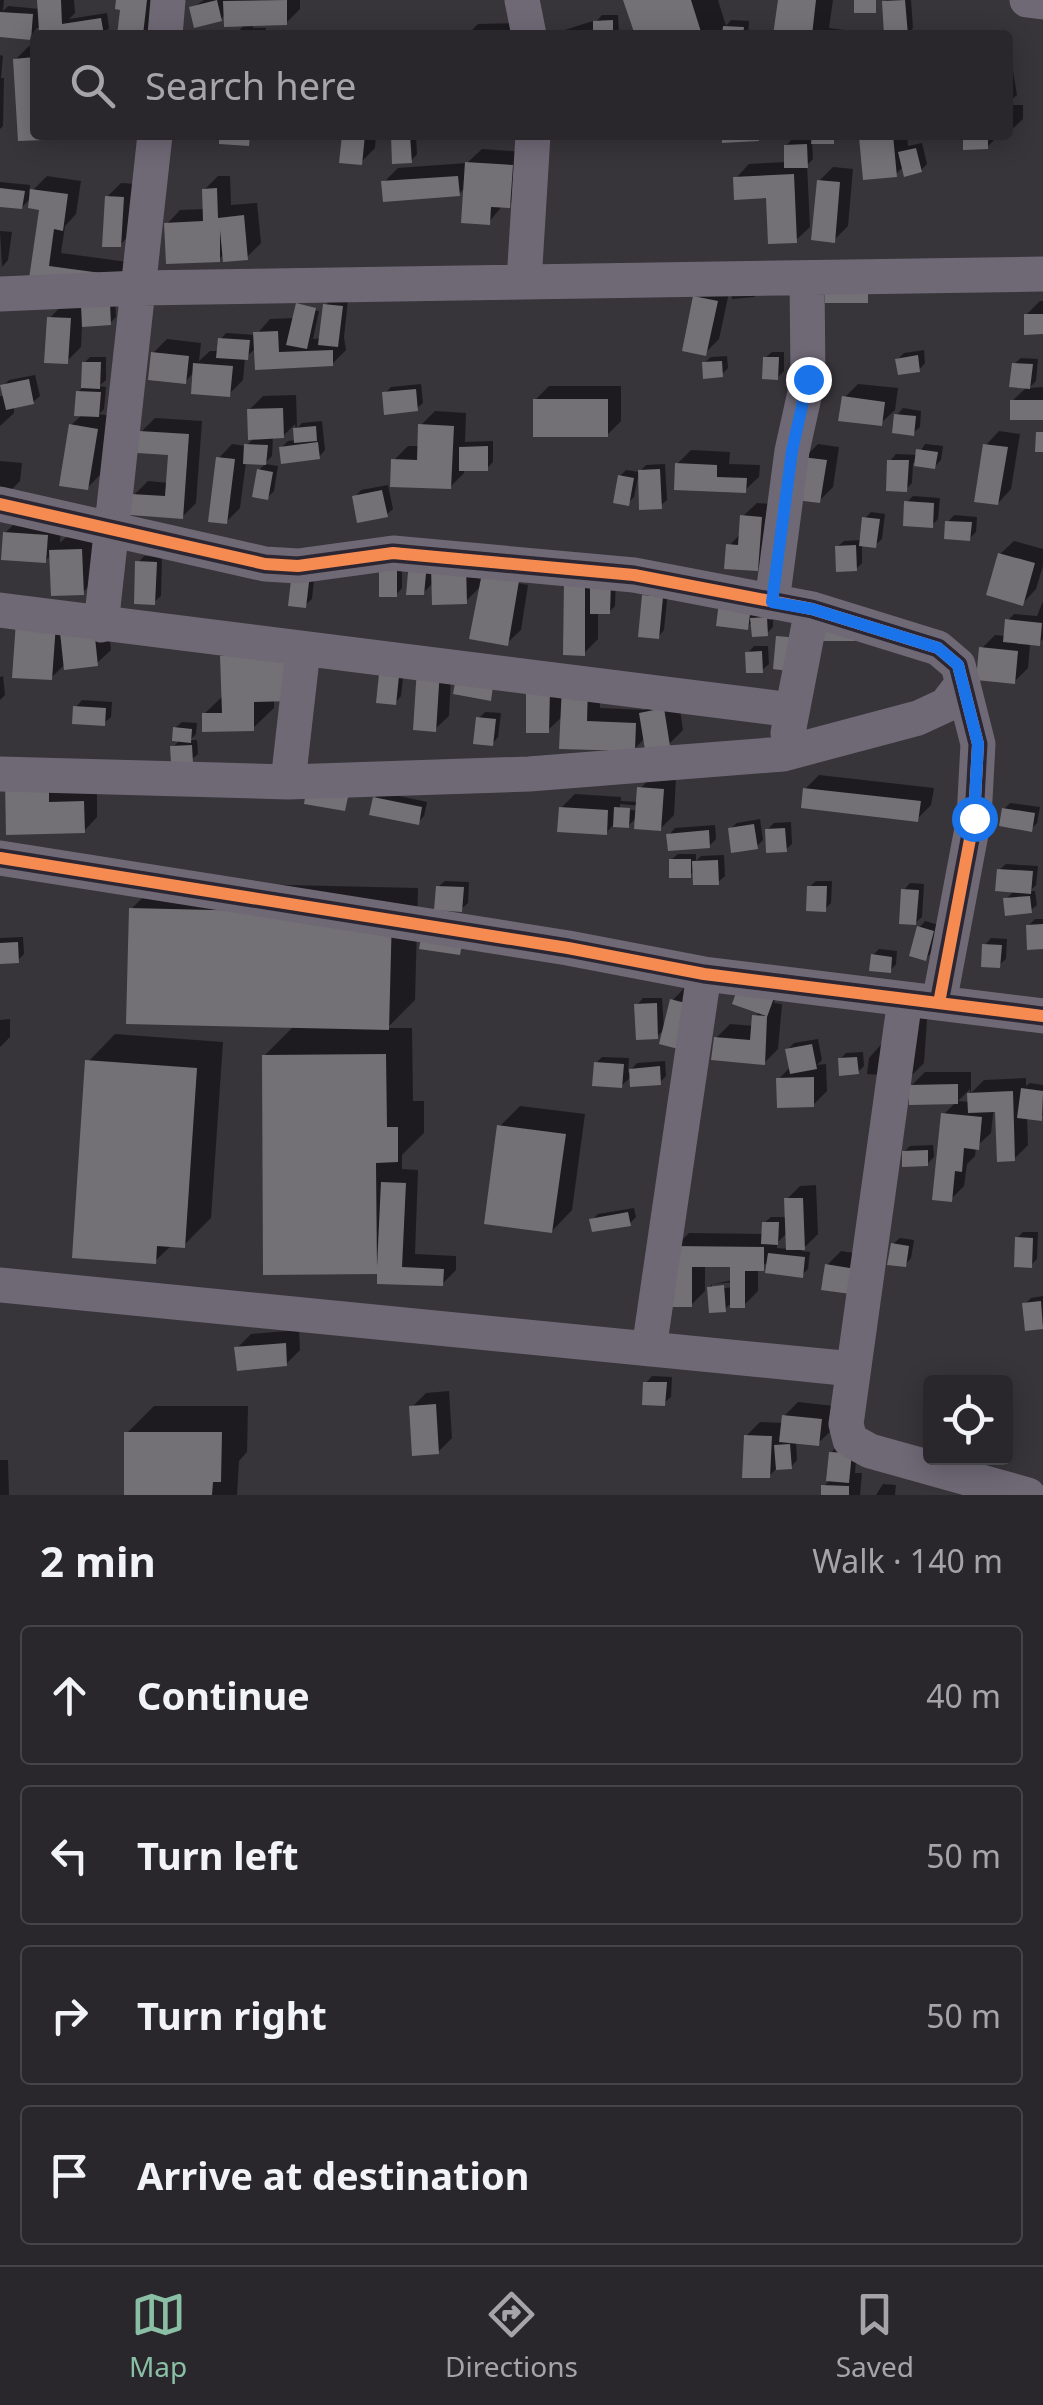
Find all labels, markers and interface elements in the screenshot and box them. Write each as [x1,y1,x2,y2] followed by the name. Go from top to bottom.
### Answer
[30,30,1013,140] search box
[65,58,120,113] icon: search
[145,59,356,111] text: Search here
[786,357,832,403] route end
[952,796,998,842] route start
[923,1375,1013,1465] map controls
[923,1375,1013,1465] button: locate
[40,1532,156,1589] text: 2 min
[812,1539,1003,1582] text: Walk · 140 m
[42,1668,97,1723] icon: ahead
[137,1669,310,1721] text: Continue
[926,1674,1001,1717] text: 40 m
[42,1828,97,1883] icon: left
[137,1829,299,1881] text: Turn left
[926,1834,1001,1877] text: 50 m
[42,1988,97,2043] icon: right
[137,1989,327,2041] text: Turn right
[926,1994,1001,2037] text: 50 m
[42,2148,97,2203] icon: arrive
[137,2149,529,2201] text: Arrive at destination
[129,2287,187,2385] tab: Map
[445,2287,578,2385] tab: Directions
[836,2287,914,2385] tab: Saved

